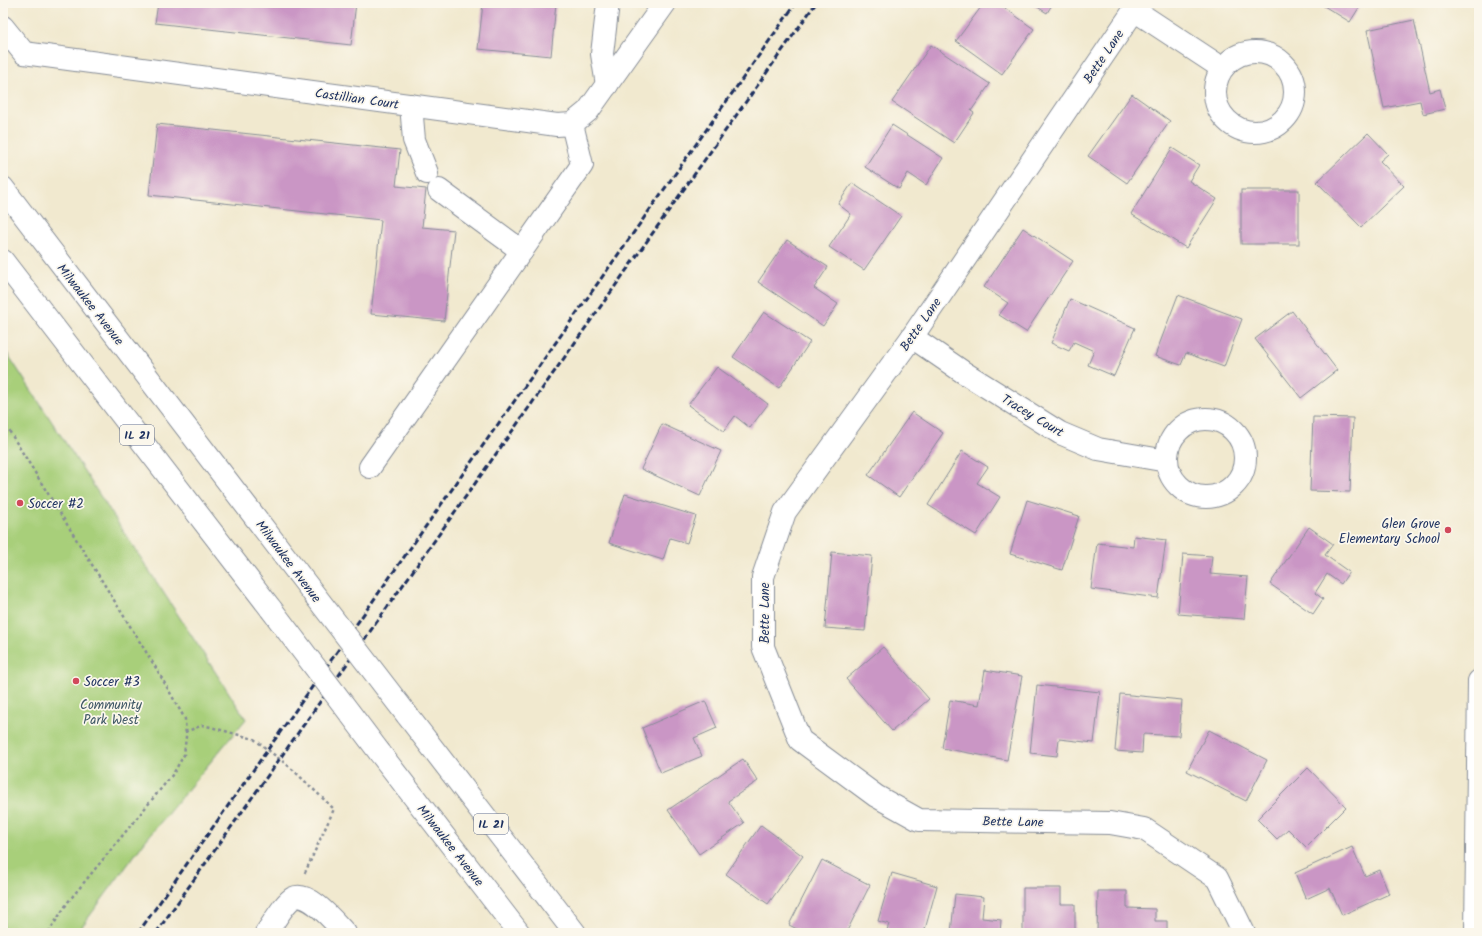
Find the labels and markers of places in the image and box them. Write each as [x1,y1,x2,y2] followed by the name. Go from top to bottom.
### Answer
[28,494,84,515] place label: Soccer #2
[15,498,25,508] marker: Soccer #2
[1339,514,1440,550] place label: Glen Grove Elementary School
[1443,525,1453,535] marker: Glen Grove Elementary School
[84,672,140,693] place label: Soccer #3
[71,676,81,686] marker: Soccer #3

